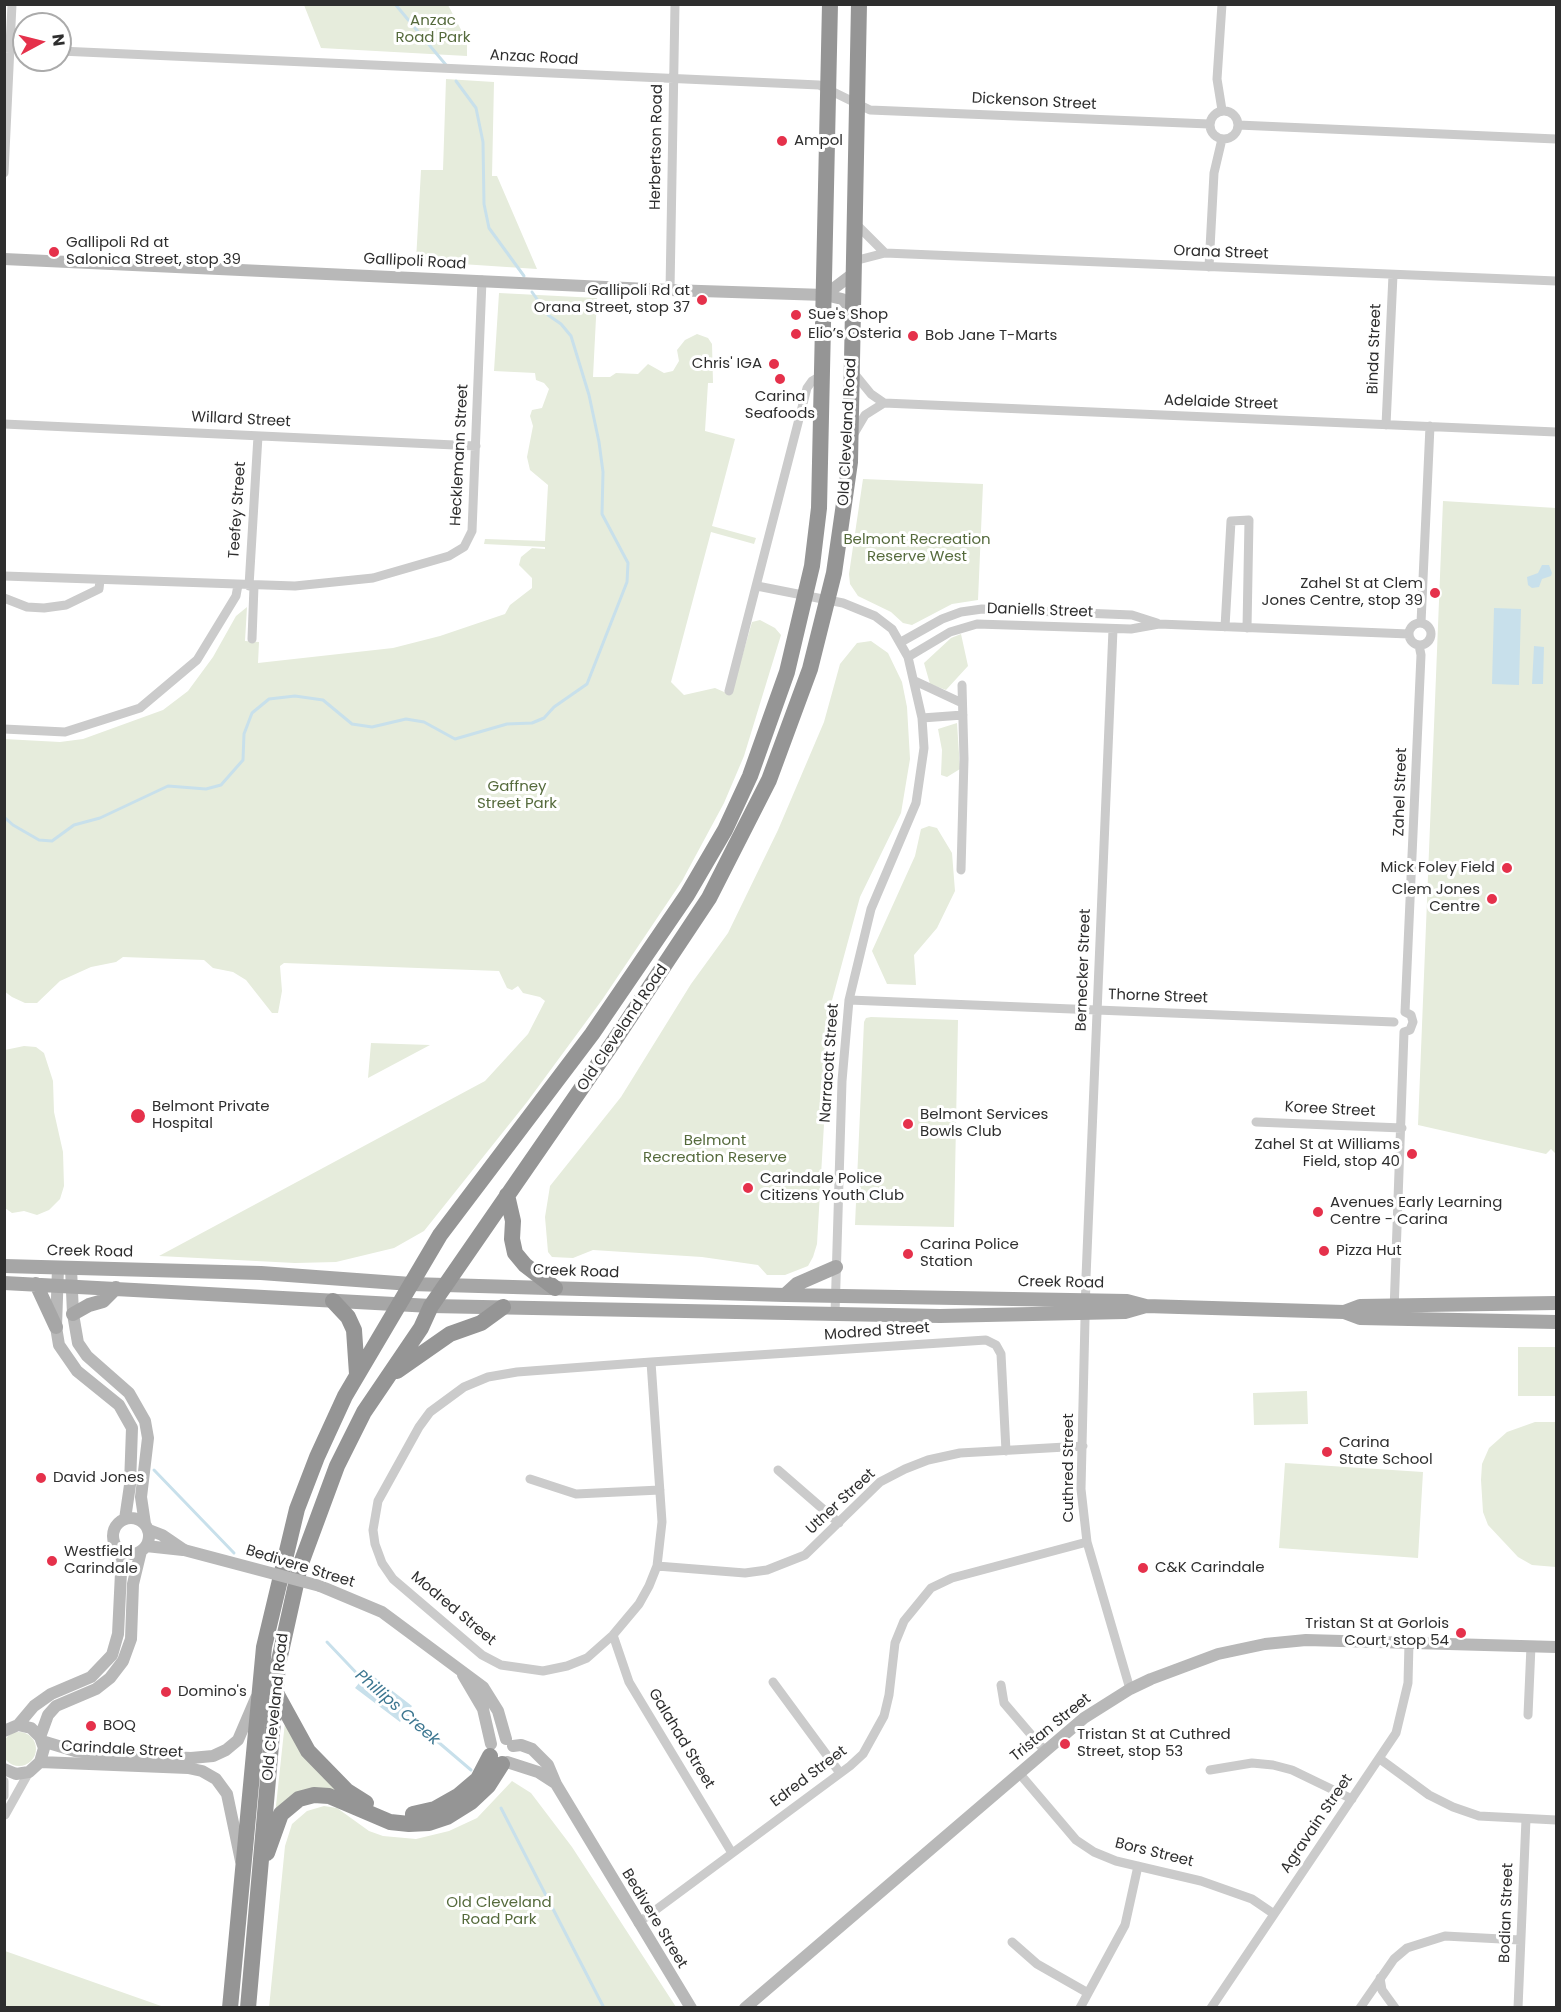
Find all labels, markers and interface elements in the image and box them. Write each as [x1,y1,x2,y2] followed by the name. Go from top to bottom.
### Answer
[12,12,72,72] north arrow
[395,12,471,47] park label: Anzac Road Park
[46,33,71,47] text: N
[489,47,579,69] street label: Anzac Road
[647,84,667,210] street label: Herbertson Road
[971,90,1097,114] street label: Dickenson Street
[794,132,843,150] place label: Ampol
[775,134,789,148] marker: Ampol
[66,234,241,269] place label: Gallipoli Rd at Salonica Street, stop 39
[1173,242,1269,264] street label: Orana Street
[47,245,61,259] marker: Gallipoli Rd at Salonica Street, stop 39
[363,250,467,274] street label: Gallipoli Road
[534,282,690,317] place label: Gallipoli Rd at Orana Street, stop 37
[695,293,709,307] marker: Gallipoli Rd at Orana Street, stop 37
[1364,303,1386,395] street label: Binda Street
[808,306,888,324] place label: Sue's Shop
[789,308,803,322] marker: Sue's Shop
[808,325,902,343] place label: Elio’s Osteria
[789,327,803,341] marker: Elio’s Osteria
[925,327,1057,345] place label: Bob Jane T-Marts
[906,329,920,343] marker: Bob Jane T-Marts
[692,355,762,373] place label: Chris' IGA
[767,357,781,371] marker: Chris' IGA
[835,357,861,507] street label: Old Cleveland Road
[773,372,787,386] marker: Carina Seafoods
[447,384,473,526] street label: Hecklemann Street
[745,388,815,423] place label: Carina Seafoods
[1164,392,1278,414] street label: Adelaide Street
[191,408,291,432] street label: Willard Street
[226,461,250,559] street label: Teefey Street
[843,531,991,566] park label: Belmont Recreation Reserve West
[1262,575,1423,610] place label: Zahel St at Clem Jones Centre, stop 39
[1428,586,1442,600] marker: Zahel St at Clem Jones Centre, stop 39
[986,600,1094,622] street label: Daniells Street
[1390,747,1412,837] street label: Zahel Street
[477,778,557,813] park label: Gaffney Street Park
[1381,859,1495,877] place label: Mick Foley Field
[1500,861,1514,875] marker: Mick Foley Field
[1392,881,1480,916] place label: Clem Jones Centre
[1485,892,1499,906] marker: Clem Jones Centre
[1073,908,1095,1032] street label: Bernecker Street
[574,961,672,1095] street label: Old Cleveland Road
[1108,986,1208,1008] street label: Thorne Street
[817,1003,843,1123] street label: Narracott Street
[152,1098,270,1133] place label: Belmont Private Hospital
[1284,1099,1376,1121] street label: Koree Street
[920,1106,1048,1141] place label: Belmont Services Bowls Club
[129,1107,147,1125] marker: Belmont Private Hospital
[901,1117,915,1131] marker: Belmont Services Bowls Club
[643,1132,787,1167] park label: Belmont Recreation Reserve
[1254,1136,1400,1171] place label: Zahel St at Williams Field, stop 40
[1405,1147,1419,1161] marker: Zahel St at Williams Field, stop 40
[760,1170,904,1205] place label: Carindale Police Citizens Youth Club
[741,1181,755,1195] marker: Carindale Police Citizens Youth Club
[1330,1194,1502,1229] place label: Avenues Early Learning Centre - Carina
[1311,1205,1325,1219] marker: Avenues Early Learning Centre - Carina
[920,1236,1019,1271] place label: Carina Police Station
[47,1242,133,1262] street label: Creek Road
[1336,1242,1402,1260] place label: Pizza Hut
[1317,1244,1331,1258] marker: Pizza Hut
[901,1247,915,1261] marker: Carina Police Station
[532,1261,620,1283] street label: Creek Road
[1018,1273,1104,1293] street label: Creek Road
[824,1319,930,1345] street label: Modred Street
[1060,1413,1078,1523] street label: Cuthred Street
[1339,1434,1433,1469] place label: Carina State School
[1320,1445,1334,1459] marker: Carina State School
[803,1465,879,1539] street label: Uther Street
[53,1469,144,1487] place label: David Jones
[34,1471,48,1485] marker: David Jones
[243,1542,357,1592] street label: Bedivere Street
[64,1543,138,1578] place label: Westfield Carindale
[45,1554,59,1568] marker: Westfield Carindale
[1155,1559,1265,1577] place label: C&K Carindale
[1136,1561,1150,1575] marker: C&K Carindale
[407,1568,499,1650] street label: Modred Street
[1305,1615,1449,1650] place label: Tristan St at Gorlois Court, stop 54
[1454,1626,1468,1640] marker: Tristan St at Gorlois Court, stop 54
[259,1632,293,1782] street label: Old Cleveland Road
[351,1666,443,1750] water label: Phillips Creek
[178,1683,247,1701] place label: Domino's
[159,1685,173,1699] marker: Domino's
[644,1686,718,1792] street label: Galahad Street
[1007,1690,1095,1766] street label: Tristan Street
[103,1717,136,1735] place label: BOQ
[84,1719,98,1733] marker: BOQ
[1077,1726,1231,1761] place label: Tristan St at Cuthred Street, stop 53
[1058,1737,1072,1751] marker: Tristan St at Cuthred Street, stop 53
[61,1738,183,1762] street label: Carindale Street
[767,1742,851,1812] street label: Edred Street
[1277,1771,1357,1877] street label: Agravain Street
[1113,1835,1195,1871] street label: Bors Street
[1496,1863,1518,1963] street label: Bodian Street
[617,1866,691,1972] street label: Bedivere Street
[446,1894,552,1929] park label: Old Cleveland Road Park

